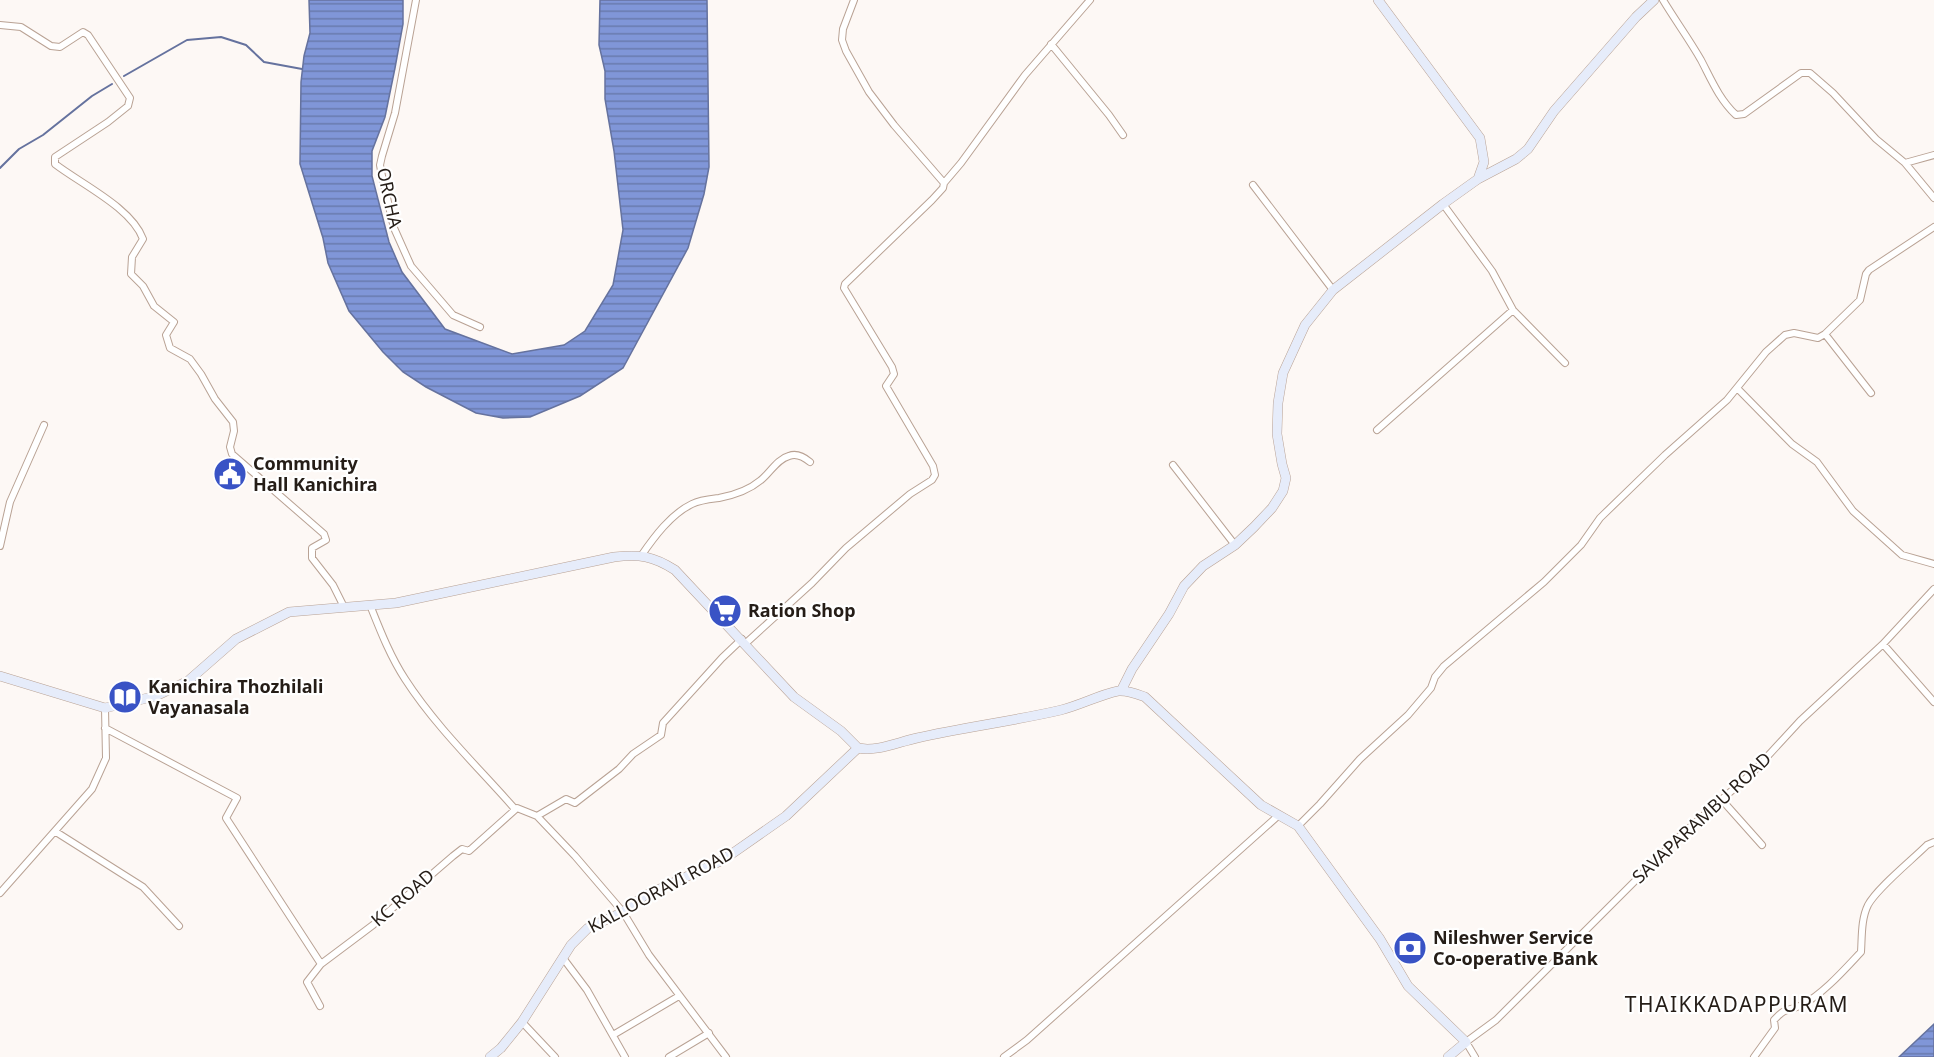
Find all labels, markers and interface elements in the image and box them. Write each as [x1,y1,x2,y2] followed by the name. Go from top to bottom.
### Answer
[372,165,408,231] street label: ORCHA
[253,451,378,496] place label: Community Hall Kanichira
[212,456,248,492] public building icon: Community Hall Kanichira
[707,593,743,629] supermarket icon: Ration Shop
[748,598,856,622] place label: Ration Shop
[148,674,323,719] place label: Kanichira Thozhilali Vayanasala
[107,679,143,715] library icon: Kanichira Thozhilali Vayanasala
[1627,746,1776,888] street label: SAVAPARAMBU ROAD
[583,840,738,938] street label: KALLOORAVI ROAD
[366,863,439,931] street label: KC ROAD
[1433,925,1599,970] place label: Nileshwer Service Co-operative Bank
[1392,930,1428,966] bank icon: Nileshwer Service Co-operative Bank
[1625,990,1849,1018] district label: THAIKKADAPPURAM

